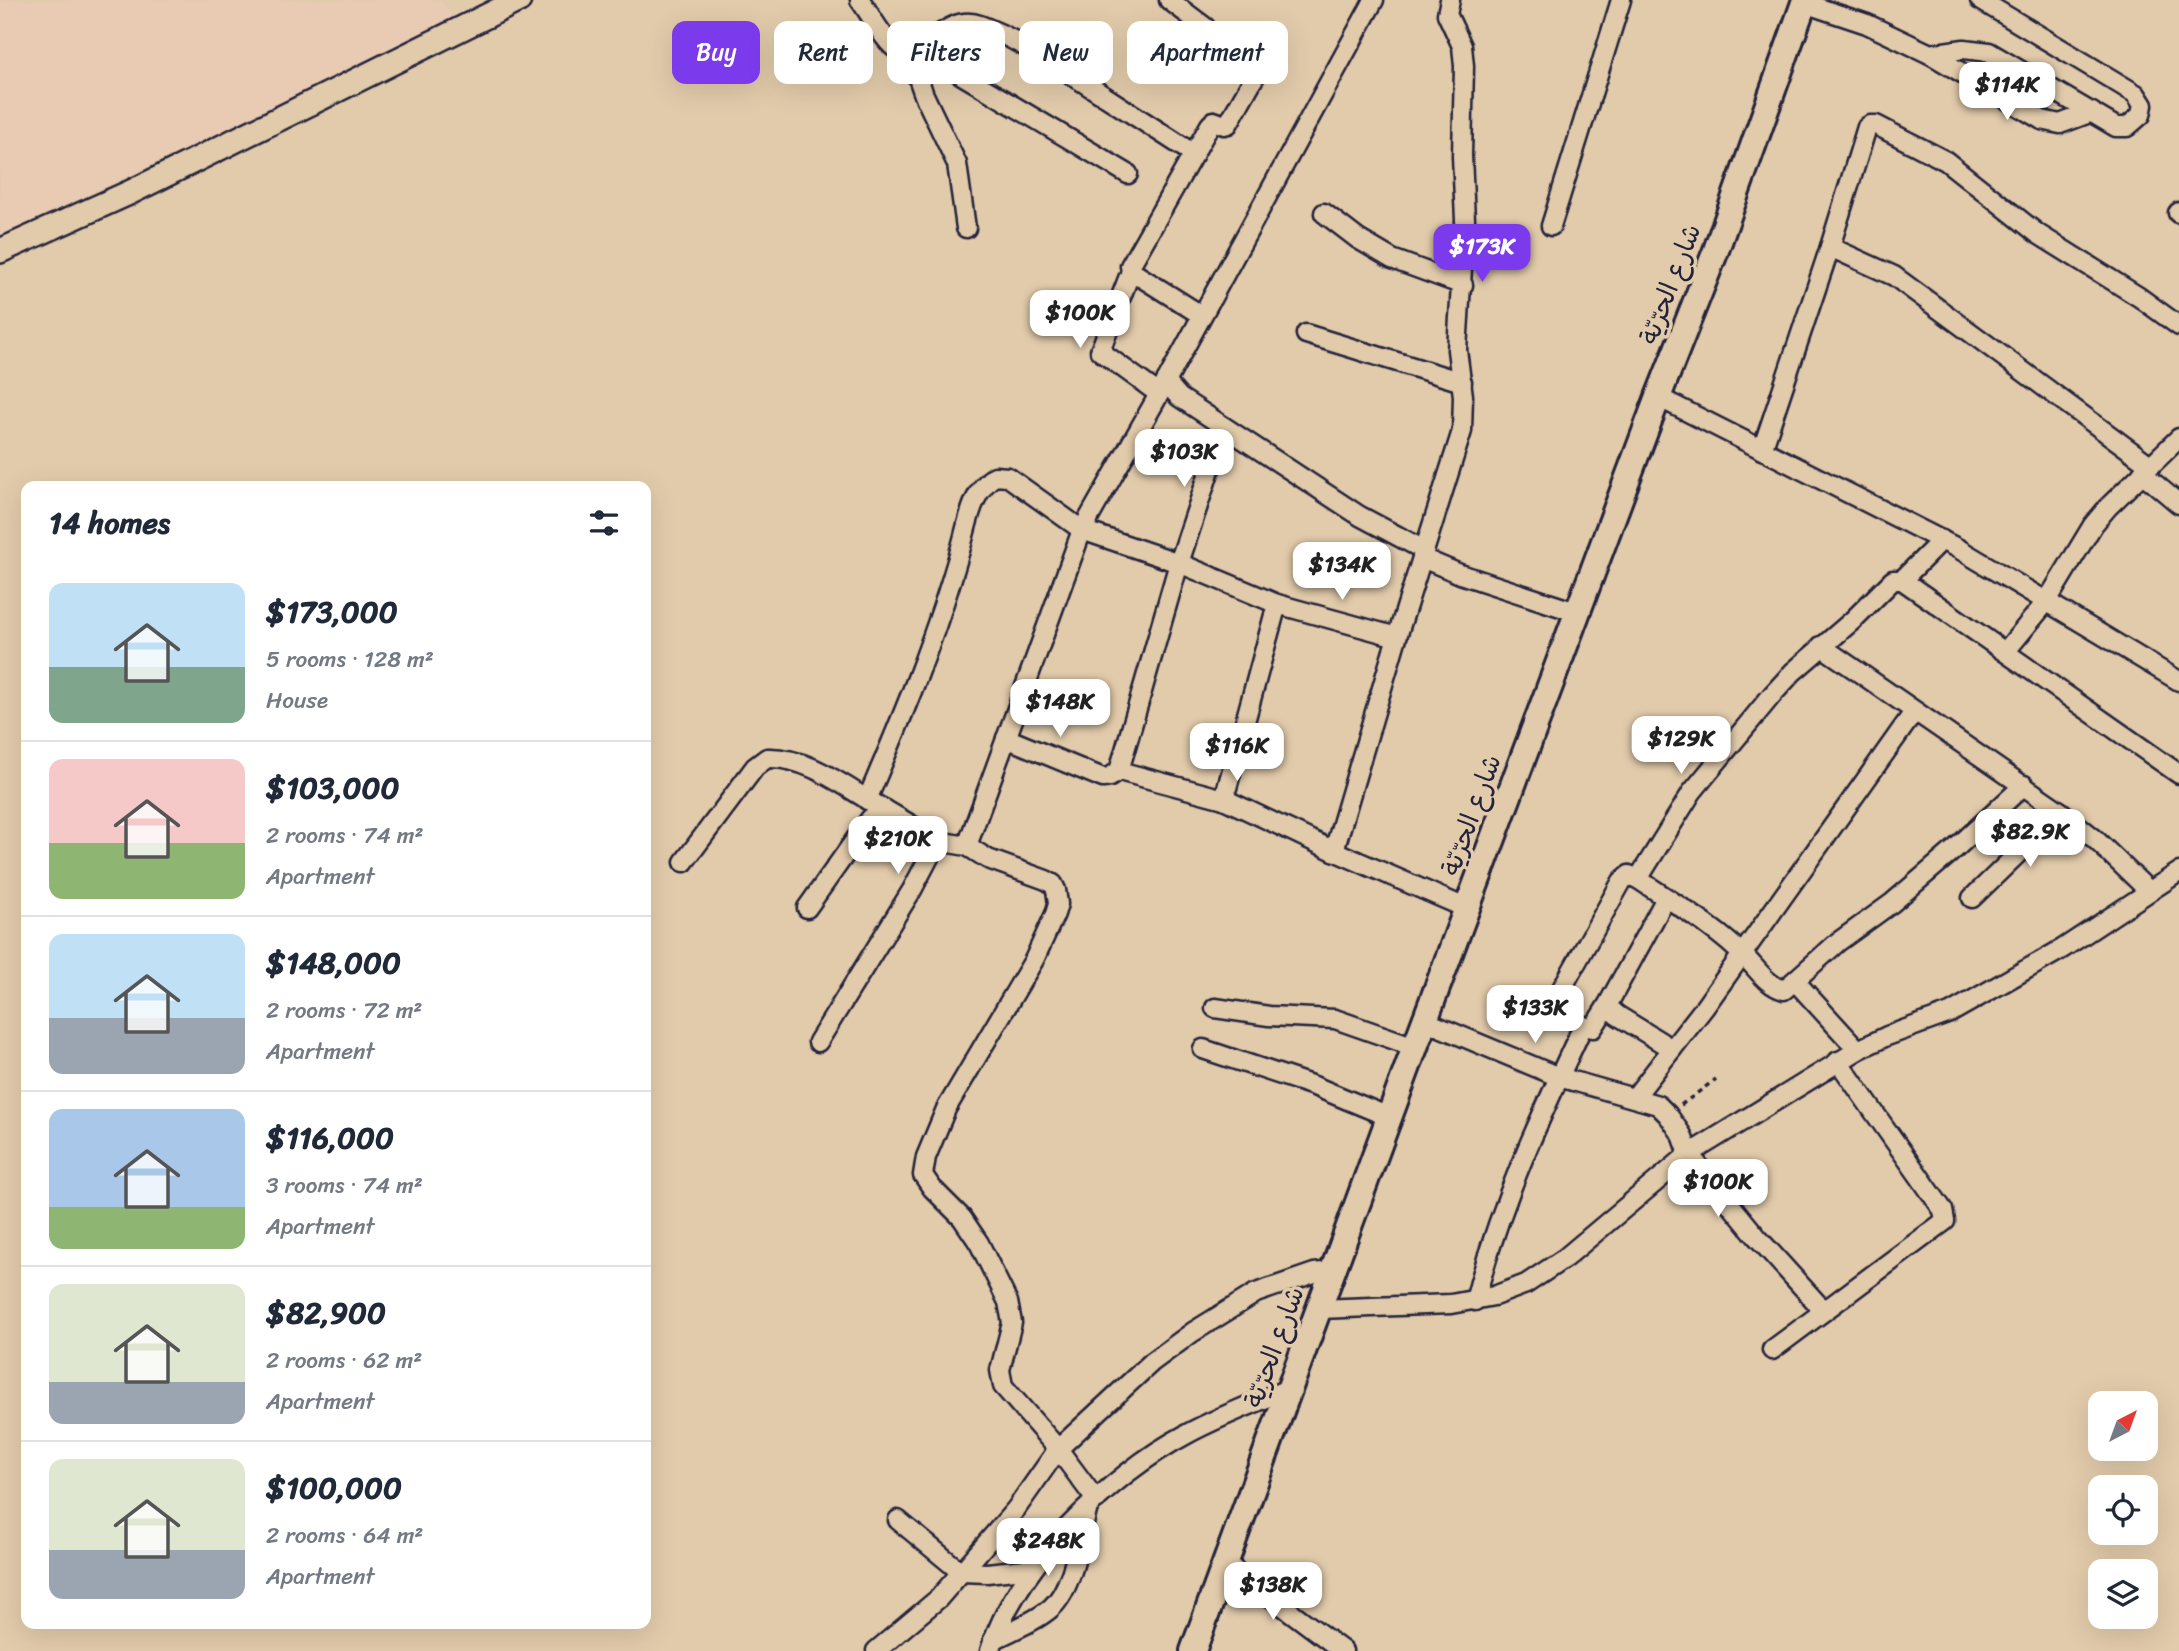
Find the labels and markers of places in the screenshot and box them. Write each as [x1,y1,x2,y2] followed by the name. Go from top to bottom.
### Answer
[1958,62,2056,122] pin: $114K
[1433,224,1531,284] pin: $173K
[1031,290,1129,350] pin: $100K
[1135,430,1233,489] pin: $103K
[1293,542,1391,602] pin: $134K
[1011,680,1109,739] pin: $148K
[1632,716,1730,776] pin: $129K
[1188,724,1286,783] pin: $116K
[1973,810,2087,869] pin: $82.9K
[849,816,947,876] pin: $210K
[1486,986,1584,1045] pin: $133K
[1669,1160,1767,1219] pin: $100K
[999,1518,1097,1578] pin: $248K
[1224,1562,1322,1622] pin: $138K

